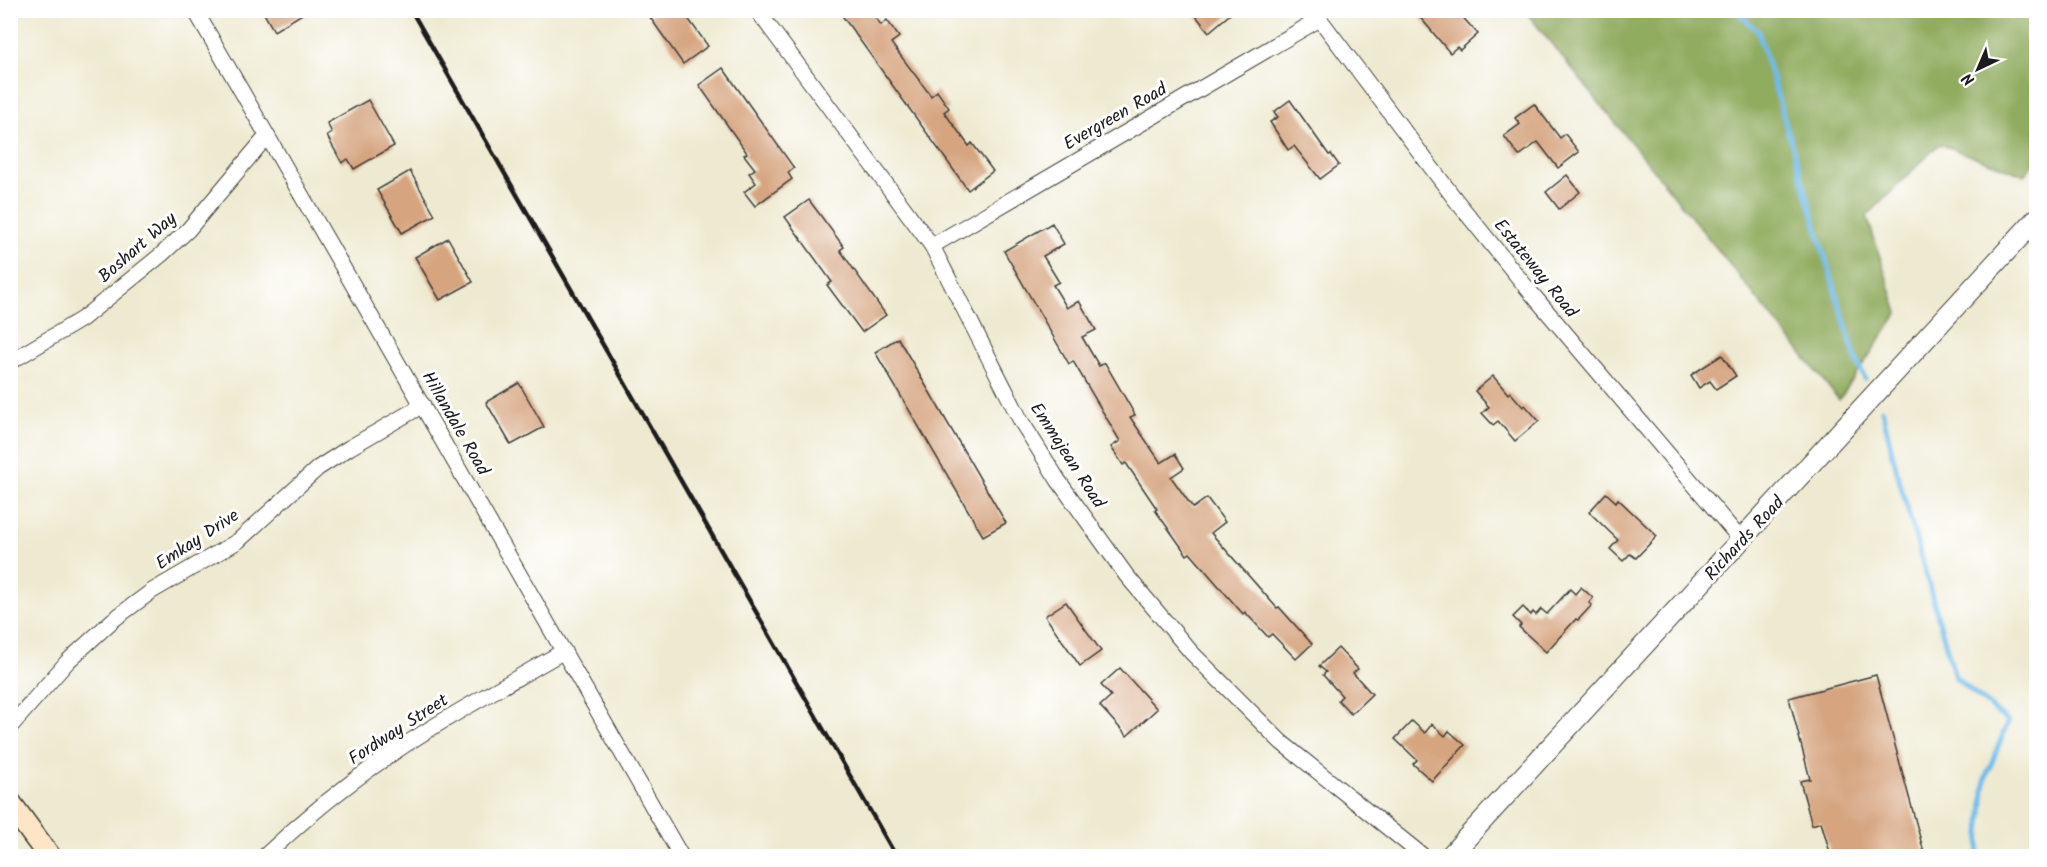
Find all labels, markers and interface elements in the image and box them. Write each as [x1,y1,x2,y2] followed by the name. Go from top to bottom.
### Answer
[1948,39,2008,99] north arrow
[1956,66,1981,91] text: N
[1058,75,1174,159] street label: Evergreen Road
[92,205,184,291] street label: Boshart Way
[1485,213,1585,326] street label: Estateway Road
[413,366,497,482] street label: Hillandale Road
[1021,397,1113,516] street label: Emmajean Road
[1698,489,1793,588] street label: Richards Road
[150,502,246,578] street label: Emkay Drive
[343,686,456,774] street label: Fordway Street

